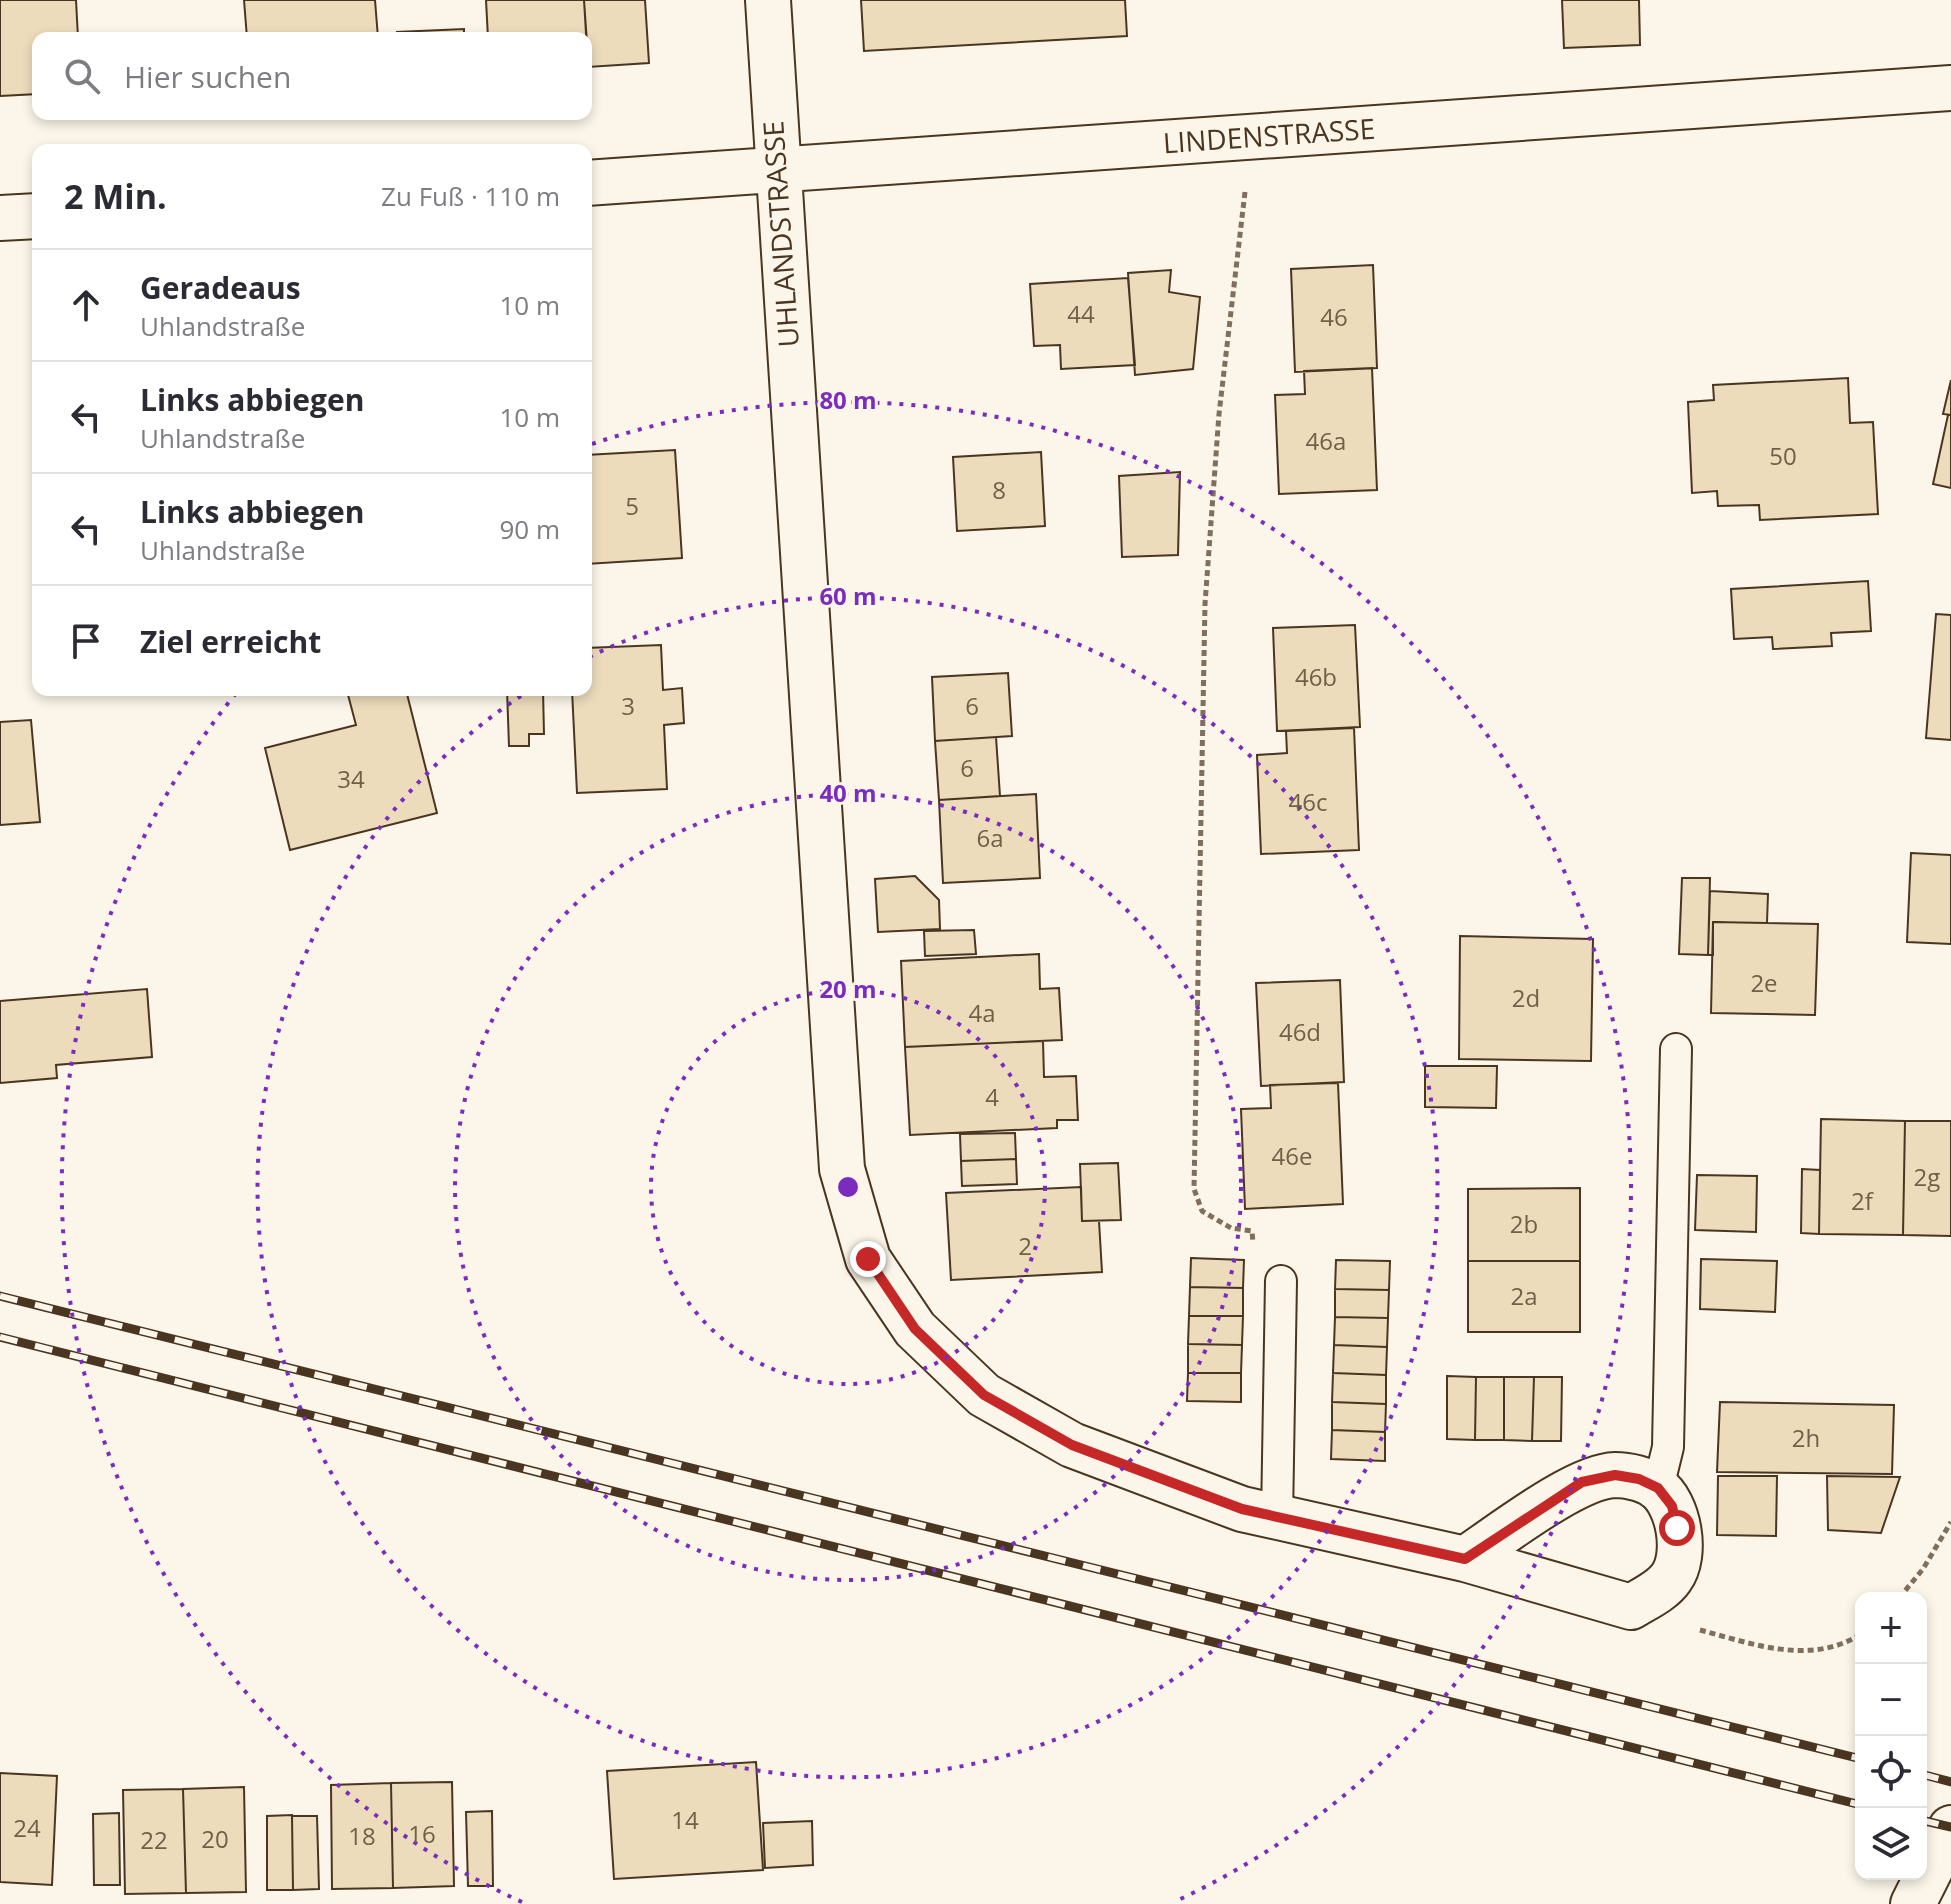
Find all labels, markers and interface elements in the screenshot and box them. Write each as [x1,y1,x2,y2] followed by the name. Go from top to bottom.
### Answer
[32,32,592,120] search box
[60,54,104,98] icon: search
[124,56,291,97] text: Hier suchen
[1162,109,1376,161] street label: LINDENSTRASSE
[753,120,807,349] street label: UHLANDSTRASSE
[64,173,167,219] text: 2 Min.
[381,178,560,214] text: Zu Fuß · 110 m
[140,267,301,308] text: Geradeaus
[64,283,108,327] icon: ahead
[499,287,560,323] text: 10 m
[1067,297,1095,330] house number: 44
[1320,300,1348,333] house number: 46
[140,308,305,344] text: Uhlandstraße
[140,379,365,420] text: Links abbiegen
[819,383,877,416] text: 80 m
[64,395,108,439] icon: left
[499,399,560,435] text: 10 m
[140,420,305,456] text: Uhlandstraße
[1306,424,1346,457] house number: 46a
[1769,439,1797,472] house number: 50
[992,473,1006,506] house number: 8
[625,489,639,522] house number: 5
[140,491,365,532] text: Links abbiegen
[64,507,108,551] icon: left
[499,511,560,547] text: 90 m
[140,532,305,568] text: Uhlandstraße
[819,579,877,612] text: 60 m
[64,619,108,663] icon: arrive
[140,621,321,662] text: Ziel erreicht
[1295,660,1337,693] house number: 46b
[621,689,635,722] house number: 3
[965,689,979,722] house number: 6
[960,751,974,784] house number: 6
[337,762,365,795] house number: 34
[819,776,877,809] text: 40 m
[1289,785,1327,818] house number: 46c
[976,821,1004,854] house number: 6a
[1750,966,1778,999] house number: 2e
[819,972,877,1005] text: 20 m
[1512,981,1540,1014] house number: 2d
[968,996,996,1029] house number: 4a
[1279,1015,1321,1048] house number: 46d
[985,1080,999,1113] house number: 4
[1272,1139,1312,1172] house number: 46e
[1914,1160,1940,1193] house number: 2g
[834,1173,862,1201] centre of rings
[1851,1184,1875,1217] house number: 2f
[1510,1207,1538,1240] house number: 2b
[1018,1229,1032,1262] house number: 2
[850,1241,886,1277] route end
[1510,1279,1538,1312] house number: 2a
[1792,1421,1820,1454] house number: 2h
[1659,1510,1695,1546] route start
[1855,1592,1927,1880] map controls
[1855,1592,1927,1664] button: +
[1855,1664,1927,1736] button: −
[1855,1736,1927,1808] button: locate
[671,1803,699,1836] house number: 14
[1855,1808,1927,1880] button: layers
[13,1811,41,1844] house number: 24
[408,1817,436,1850] house number: 16
[348,1819,376,1852] house number: 18
[201,1822,229,1855] house number: 20
[140,1823,168,1856] house number: 22

